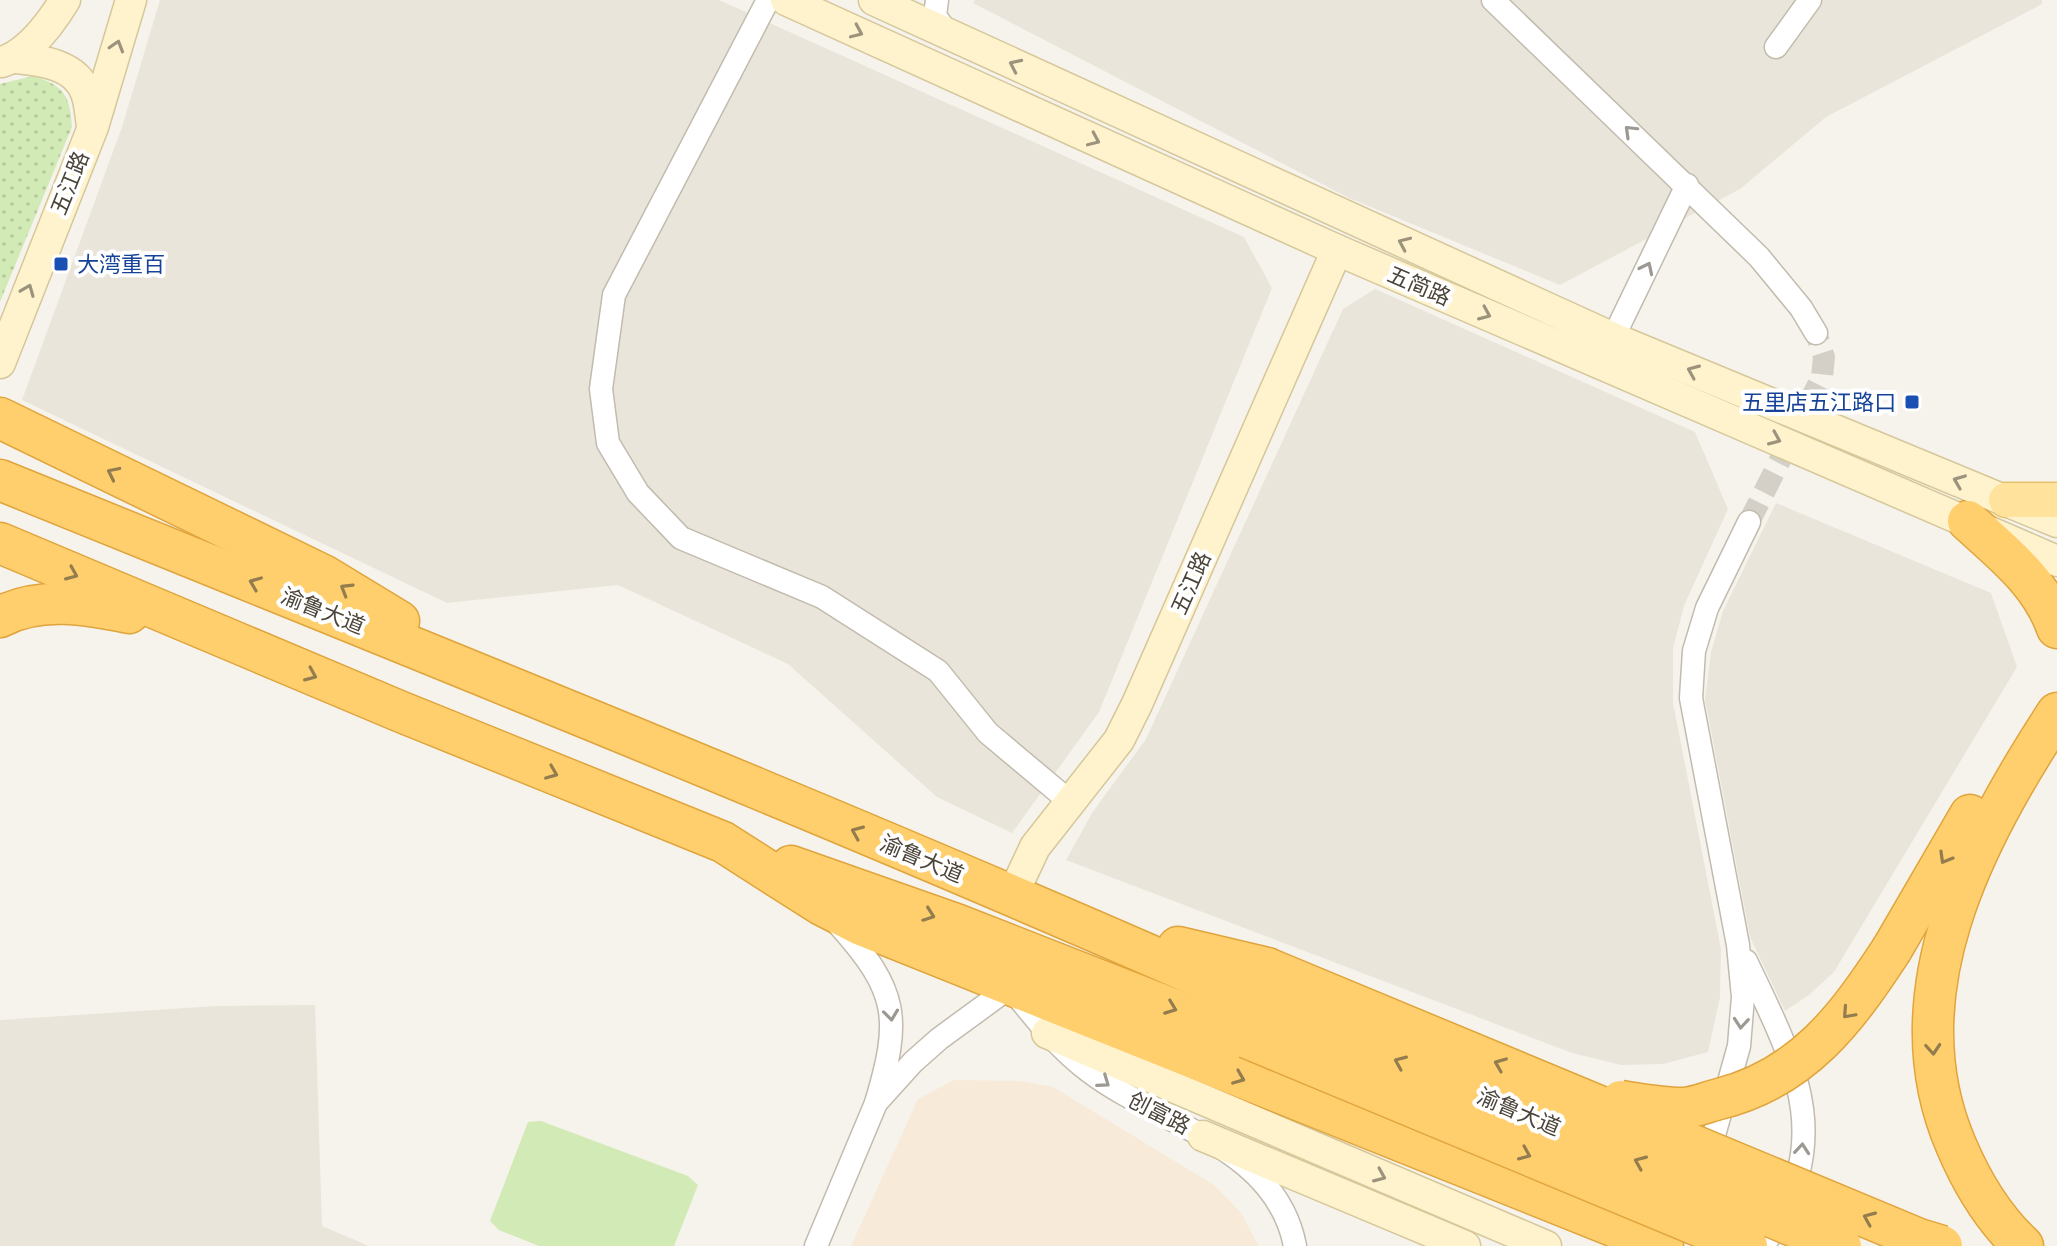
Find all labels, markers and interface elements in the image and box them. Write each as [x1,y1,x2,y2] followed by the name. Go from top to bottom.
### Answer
[849,22,863,38] one-way arrow
[108,39,124,53] one-way arrow
[1008,59,1023,75] one-way arrow
[1625,126,1640,140] one-way arrow
[1085,130,1100,146] one-way arrow
[46,148,94,218] street label: 五江路
[1398,237,1412,253] one-way arrow
[77,252,165,277] place label: 大湾重百
[52,255,70,273] marker: 大湾重百
[1637,261,1653,276] one-way arrow
[1384,262,1454,310] street label: 五简路
[18,284,34,298] one-way arrow
[1476,304,1491,320] one-way arrow
[1687,365,1701,381] one-way arrow
[1742,390,1896,415] place label: 五里店五江路口
[1903,393,1921,411] marker: 五里店五江路口
[1767,429,1781,445] one-way arrow
[107,467,122,483] one-way arrow
[1953,474,1967,491] one-way arrow
[1166,548,1216,618] street label: 五江路
[64,564,78,580] one-way arrow
[249,577,263,593] one-way arrow
[278,583,368,639] street label: 渝鲁大道
[340,583,355,599] one-way arrow
[303,665,317,681] one-way arrow
[544,763,558,779] one-way arrow
[851,825,865,841] one-way arrow
[877,830,967,888] street label: 渝鲁大道
[1939,849,1955,864] one-way arrow
[921,905,935,921] one-way arrow
[1163,998,1177,1015] one-way arrow
[1842,1004,1857,1018] one-way arrow
[882,1008,899,1021] one-way arrow
[1733,1017,1750,1030] one-way arrow
[1924,1043,1941,1056] one-way arrow
[1394,1055,1408,1072] one-way arrow
[1494,1058,1508,1074] one-way arrow
[1231,1068,1245,1085] one-way arrow
[1095,1072,1109,1087] one-way arrow
[1474,1083,1564,1141] street label: 渝鲁大道
[1124,1087,1194,1139] street label: 创富路
[1793,1142,1810,1155] one-way arrow
[1517,1144,1531,1160] one-way arrow
[1633,1156,1648,1172] one-way arrow
[1372,1166,1386,1182] one-way arrow
[1863,1211,1877,1228] one-way arrow

